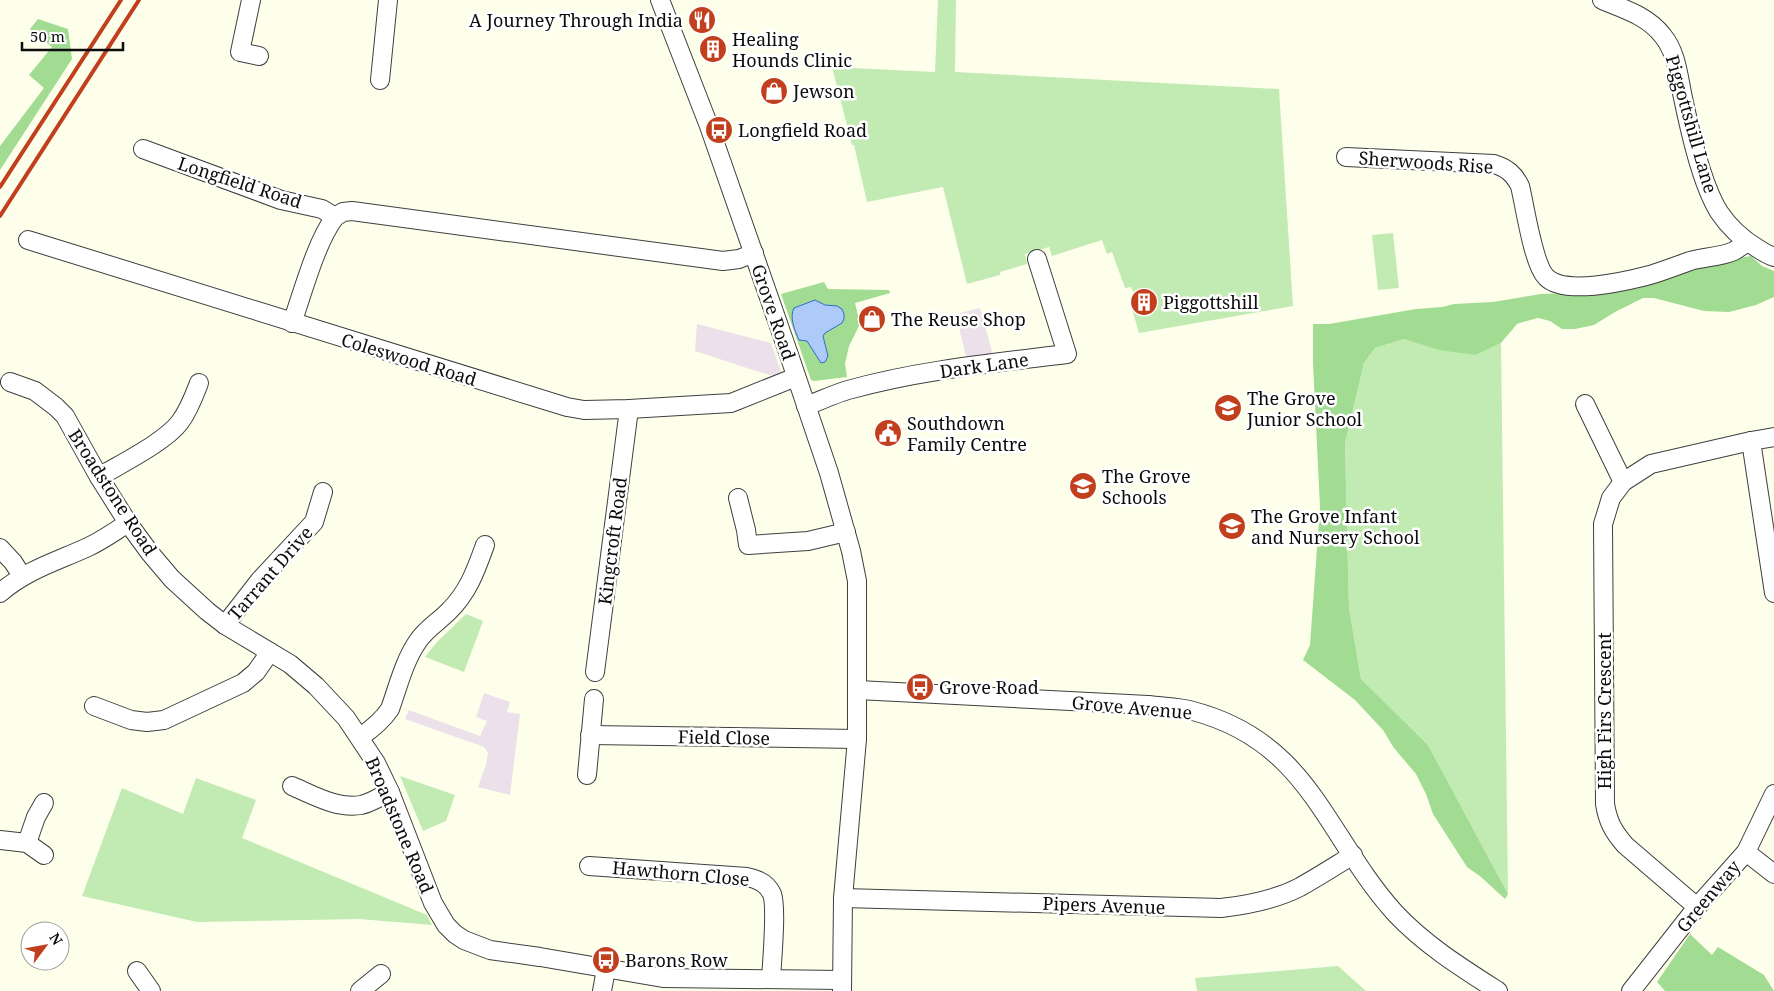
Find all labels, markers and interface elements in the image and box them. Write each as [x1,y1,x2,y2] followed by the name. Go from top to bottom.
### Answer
[687,5,717,35] restaurant icon: A Journey Through India
[469,8,683,32] place label: A Journey Through India
[22,20,124,52] scale bar
[30,26,65,46] text: 50 m
[732,27,852,72] place label: Healing Hounds Clinic
[698,34,728,64] building icon: Healing Hounds Clinic
[1661,52,1723,196] street label: Piggottshill Lane
[759,76,789,106] shop icon: Jewson
[792,79,855,103] place label: Jewson
[704,115,734,145] bus stop icon: Longfield Road
[738,118,867,142] place label: Longfield Road
[1358,145,1494,179] street label: Sherwoods Rise
[175,151,305,213] street label: Longfield Road
[746,261,802,363] street label: Grove Road
[1129,287,1159,317] building icon: Piggottshill
[1163,290,1259,314] place label: Piggottshill
[857,304,887,334] shop icon: The Reuse Shop
[891,307,1026,331] place label: The Reuse Shop
[338,327,480,391] street label: Coleswood Road
[938,347,1030,383] street label: Dark Lane
[1246,386,1363,431] place label: The Grove Junior School
[1213,393,1243,423] school or university icon: The Grove Junior School
[907,411,1027,456] place label: Southdown Family Centre
[873,418,903,448] public building icon: Southdown Family Centre
[63,424,163,560] street label: Broadstone Road
[1102,464,1191,509] place label: The Grove Schools
[1068,471,1098,501] school or university icon: The Grove Schools
[592,476,632,606] street label: Kingcroft Road
[1251,504,1420,549] place label: The Grove Infant and Nursery School
[1217,511,1247,541] school or university icon: The Grove Infant and Nursery School
[222,521,318,625] street label: Tarrant Drive
[1592,632,1616,790] street label: High Firs Crescent
[905,672,935,702] bus stop icon: Grove Road
[939,675,1039,699] place label: Grove Road
[1071,690,1193,724] street label: Grove Avenue
[678,724,770,750] street label: Field Close
[360,753,440,897] street label: Broadstone Road
[1671,854,1746,937] street label: Greenway
[611,855,751,891] street label: Hawthorn Close
[1042,891,1166,919] street label: Pipers Avenue
[20,921,70,971] north arrow
[45,929,67,949] text: N
[591,945,621,975] bus stop icon: Barons Row
[625,948,728,972] place label: Barons Row

